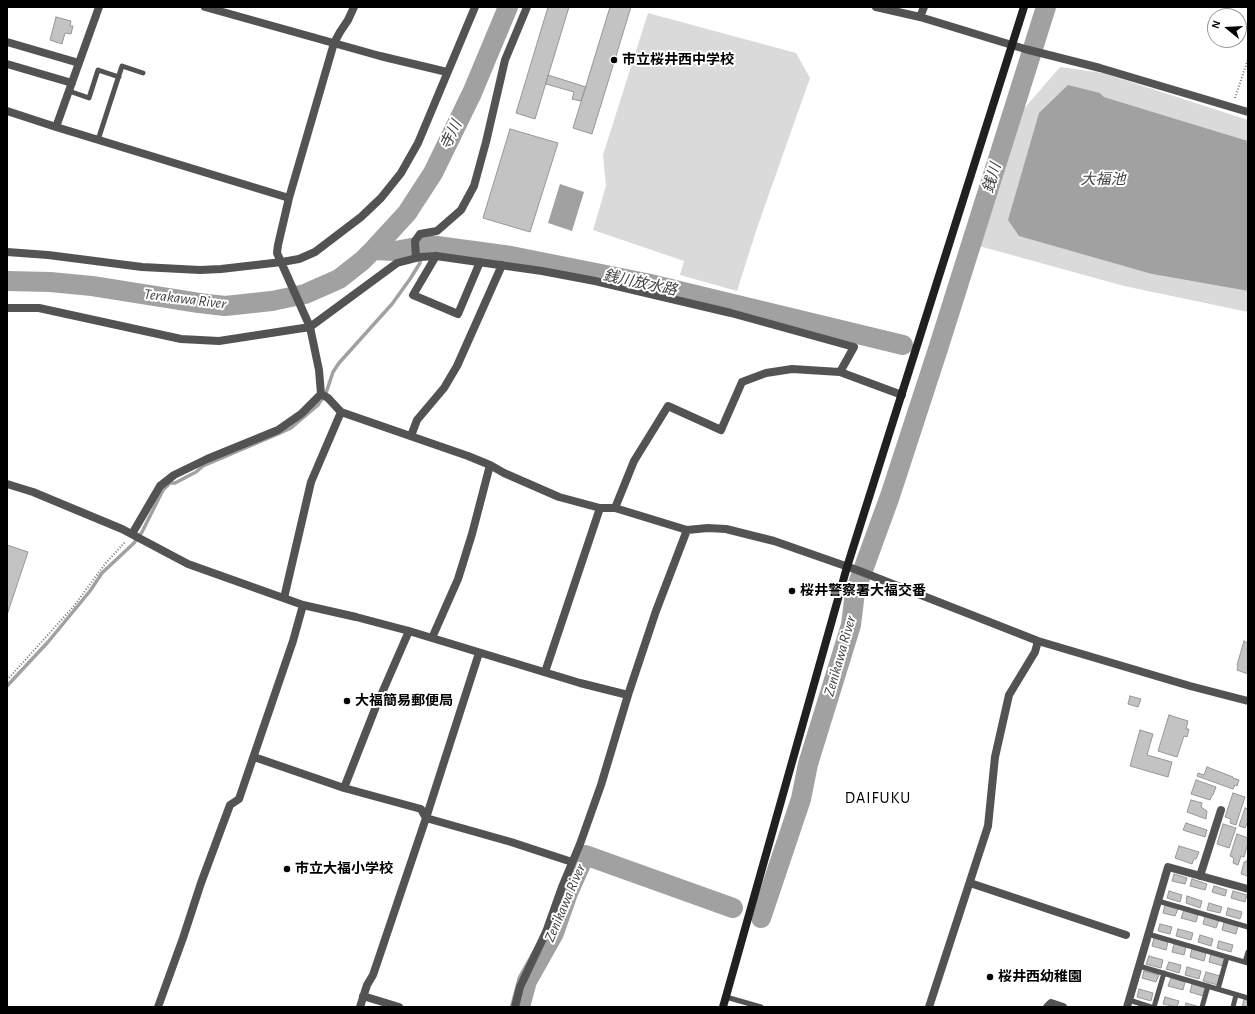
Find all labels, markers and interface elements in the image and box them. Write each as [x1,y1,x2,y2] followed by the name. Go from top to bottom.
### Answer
[1207,8,1247,48] north arrow
[1210,19,1222,30] text: N
[622,52,734,68] place label: 市立桜井西中学校
[609,55,619,65] marker: 市立桜井西中学校
[436,118,466,152] water label: 寺川
[979,161,1005,195] water label: 銭川
[1081,170,1125,188] water label: 大福池
[601,266,679,300] water label: 銭川放水路
[143,285,227,313] water label: Terakawa River
[800,583,926,599] place label: 桜井警察署大福交番
[787,586,797,596] marker: 桜井警察署大福交番
[820,614,860,698] water label: Zenikawa River
[355,693,453,709] place label: 大福簡易郵便局
[342,696,352,706] marker: 大福簡易郵便局
[845,788,911,808] district label: DAIFUKU
[295,861,393,877] place label: 市立大福小学校
[541,861,589,945] water label: Zenikawa River
[282,864,292,874] marker: 市立大福小学校
[998,969,1082,985] place label: 桜井西幼稚園
[985,972,995,982] marker: 桜井西幼稚園

